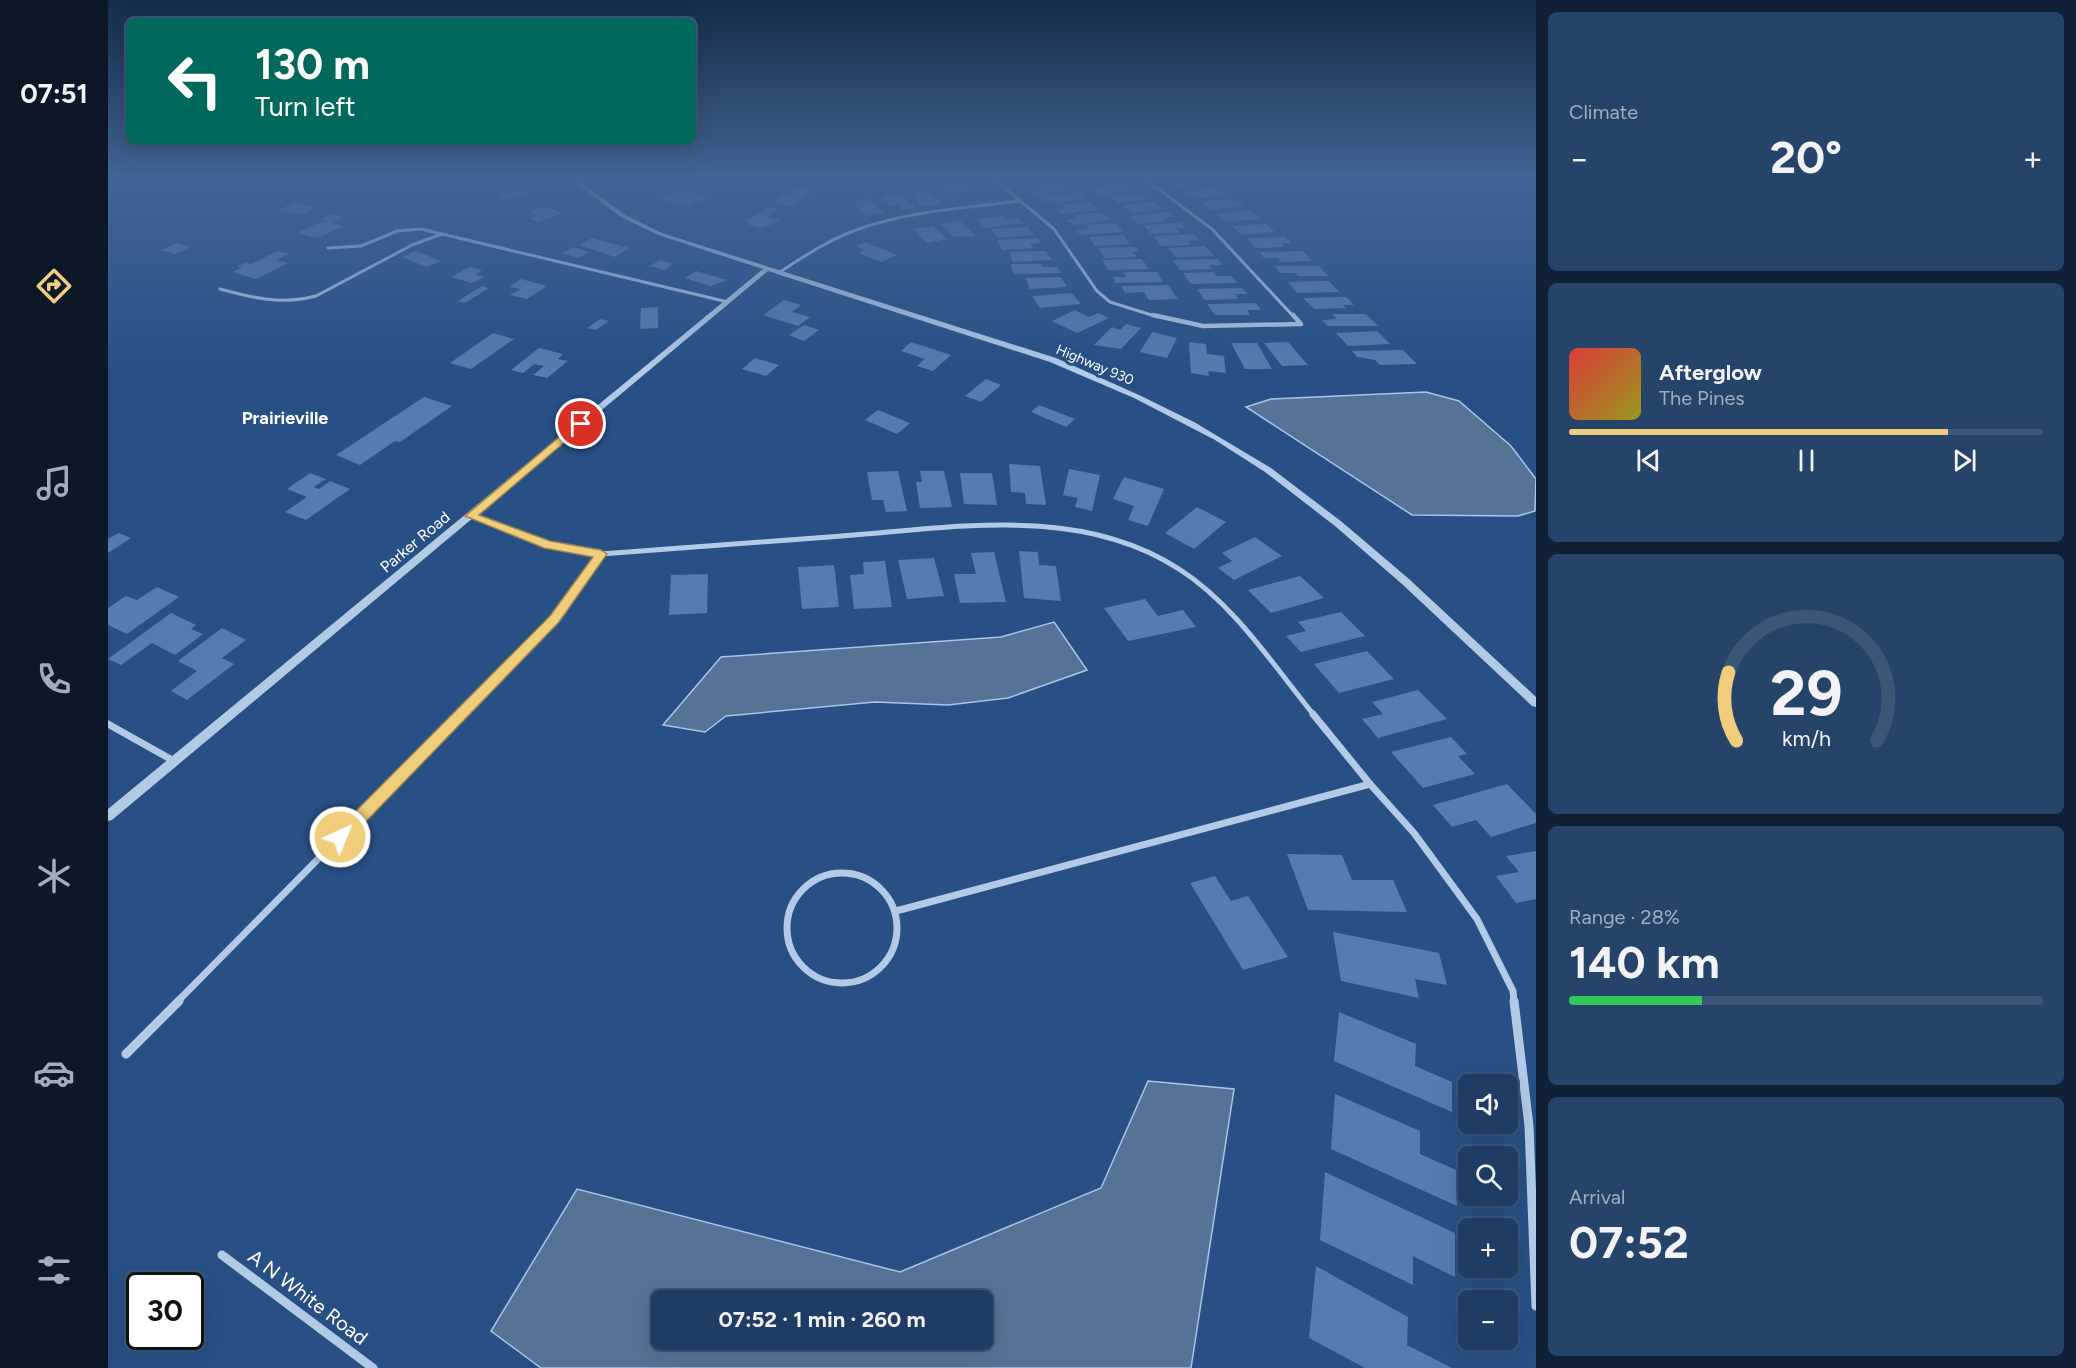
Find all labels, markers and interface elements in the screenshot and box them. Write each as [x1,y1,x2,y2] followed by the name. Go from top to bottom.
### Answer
[255,39,370,90] text: 130 m
[156,42,234,120] icon: left
[20,77,88,110] text: 07:51
[255,90,355,123] text: Turn left
[1569,100,1638,124] text: Climate
[1770,130,1842,184] text: 20°
[1569,139,1590,178] text: −
[2022,139,2043,178] text: +
[33,265,75,307] icon: directions
[1054,341,1136,389] street label: Highway 930
[1659,359,1762,386] text: Afterglow
[1659,386,1745,410] text: The Pines
[555,398,606,449] pin
[242,407,328,429] district label: Prairieville
[564,407,597,440] icon: arrive
[1632,444,1665,477] icon: previous
[1790,444,1823,477] icon: pause
[1948,444,1981,477] icon: next
[33,462,75,504] icon: music
[376,507,454,577] street label: Parker Road
[1770,656,1842,731] text: 29
[33,658,75,700] icon: phone
[1782,726,1830,751] text: km/h
[308,805,372,869] position arrow
[33,855,75,897] icon: climate
[1569,905,1680,929] text: Range · 28%
[1569,935,1720,989] text: 140 km
[33,1052,75,1094] icon: car
[1458,1074,1518,1350] map controls
[1458,1074,1518,1134] button: sound
[1458,1146,1518,1206] button: search
[1569,1185,1625,1209] text: Arrival
[1569,1215,1689,1269] text: 07:52
[1458,1218,1518,1278] button: +
[244,1244,372,1350] street label: A N White Road
[33,1249,75,1291] icon: filters
[126,1272,204,1350] speed limit sign: 30
[1458,1290,1518,1350] button: −
[718,1306,926,1333] text: 07:52 · 1 min · 260 m

